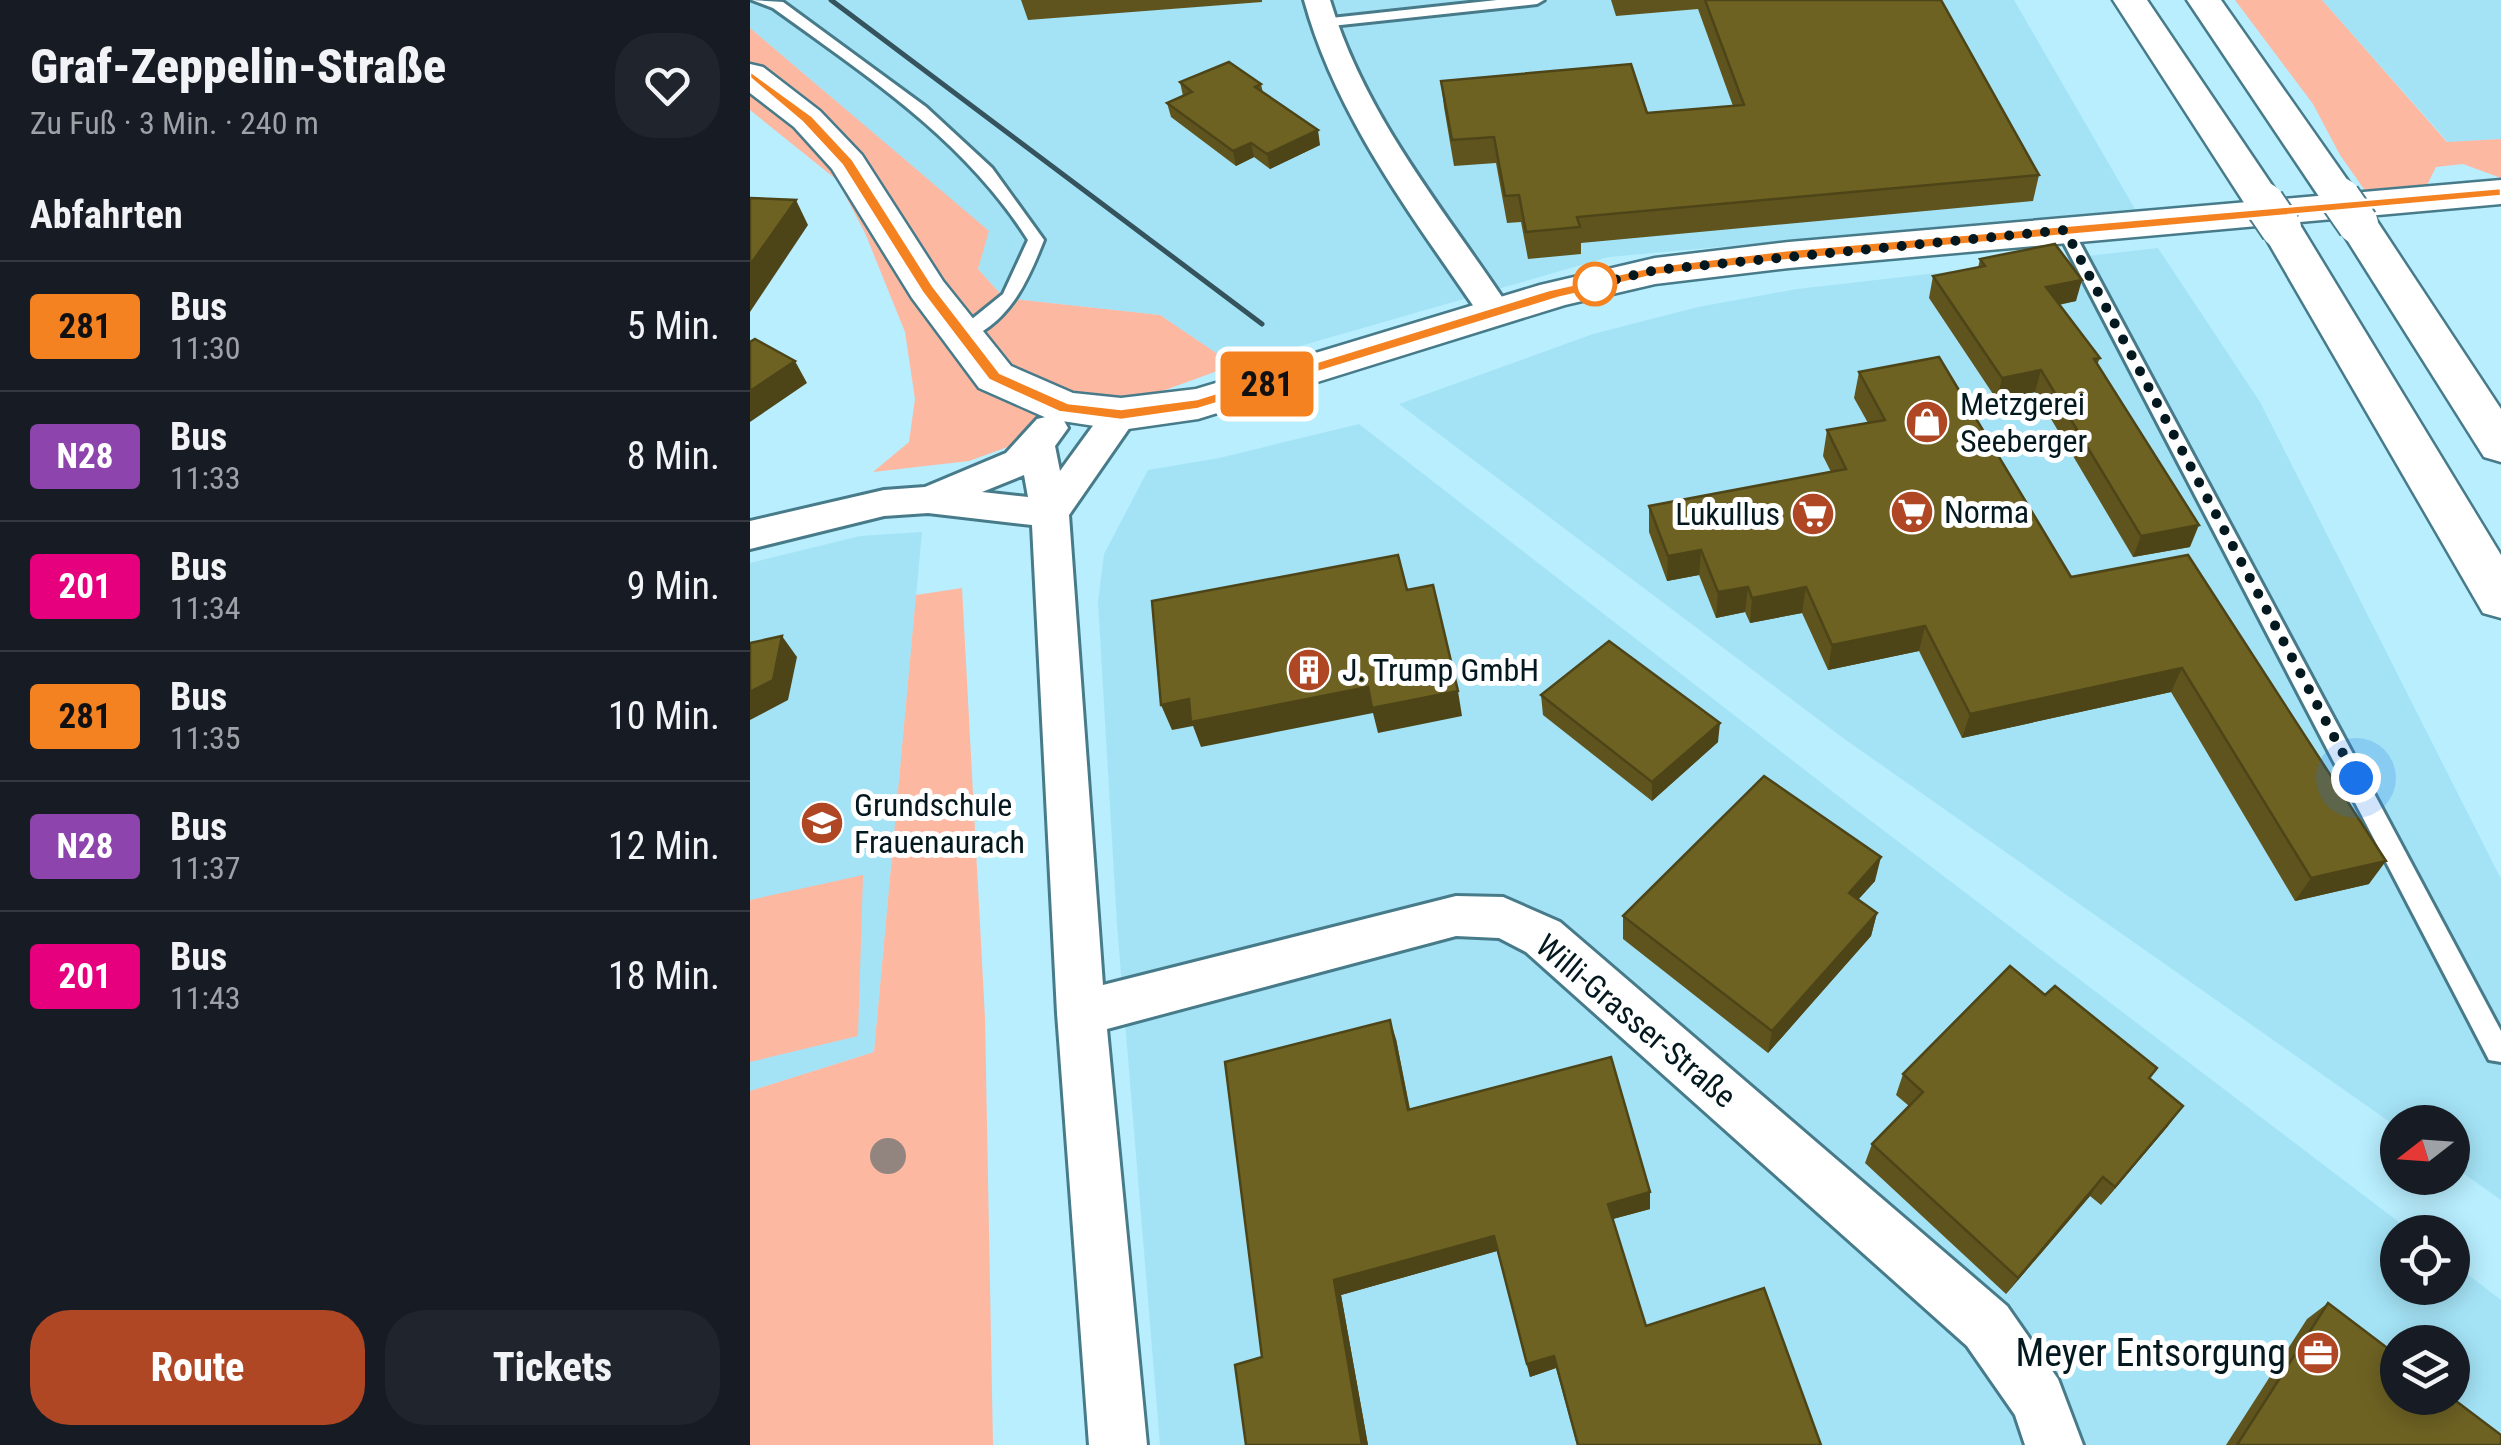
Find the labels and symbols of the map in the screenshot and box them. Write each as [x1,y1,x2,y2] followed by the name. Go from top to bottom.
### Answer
[1574,263,1616,305] unlabelled marker
[1210,352,1324,416] line badge: 281
[1960,385,2088,460] place label: Metzgerei Seeberger
[1904,399,1950,445] shop icon: Metzgerei Seeberger
[1889,489,1935,535] supermarket icon: Norma
[1790,491,1836,537] supermarket icon: Lukullus
[1944,493,2029,531] place label: Norma
[1675,495,1780,533] place label: Lukullus
[1286,647,1332,693] building icon: J. Trump GmbH
[1342,651,1539,689] place label: J. Trump GmbH
[2331,753,2381,803] your location
[854,786,1025,861] place label: Grundschule Frauenaurach
[799,800,845,846] school or university icon: Grundschule Frauenaurach
[1528,926,1744,1116] street label: Willi-Grasser-Straße
[2380,1105,2470,1195] north arrow
[2295,1330,2341,1376] office icon: Meyer Entsorgung
[2016,1331,2286,1375] place label: Meyer Entsorgung

